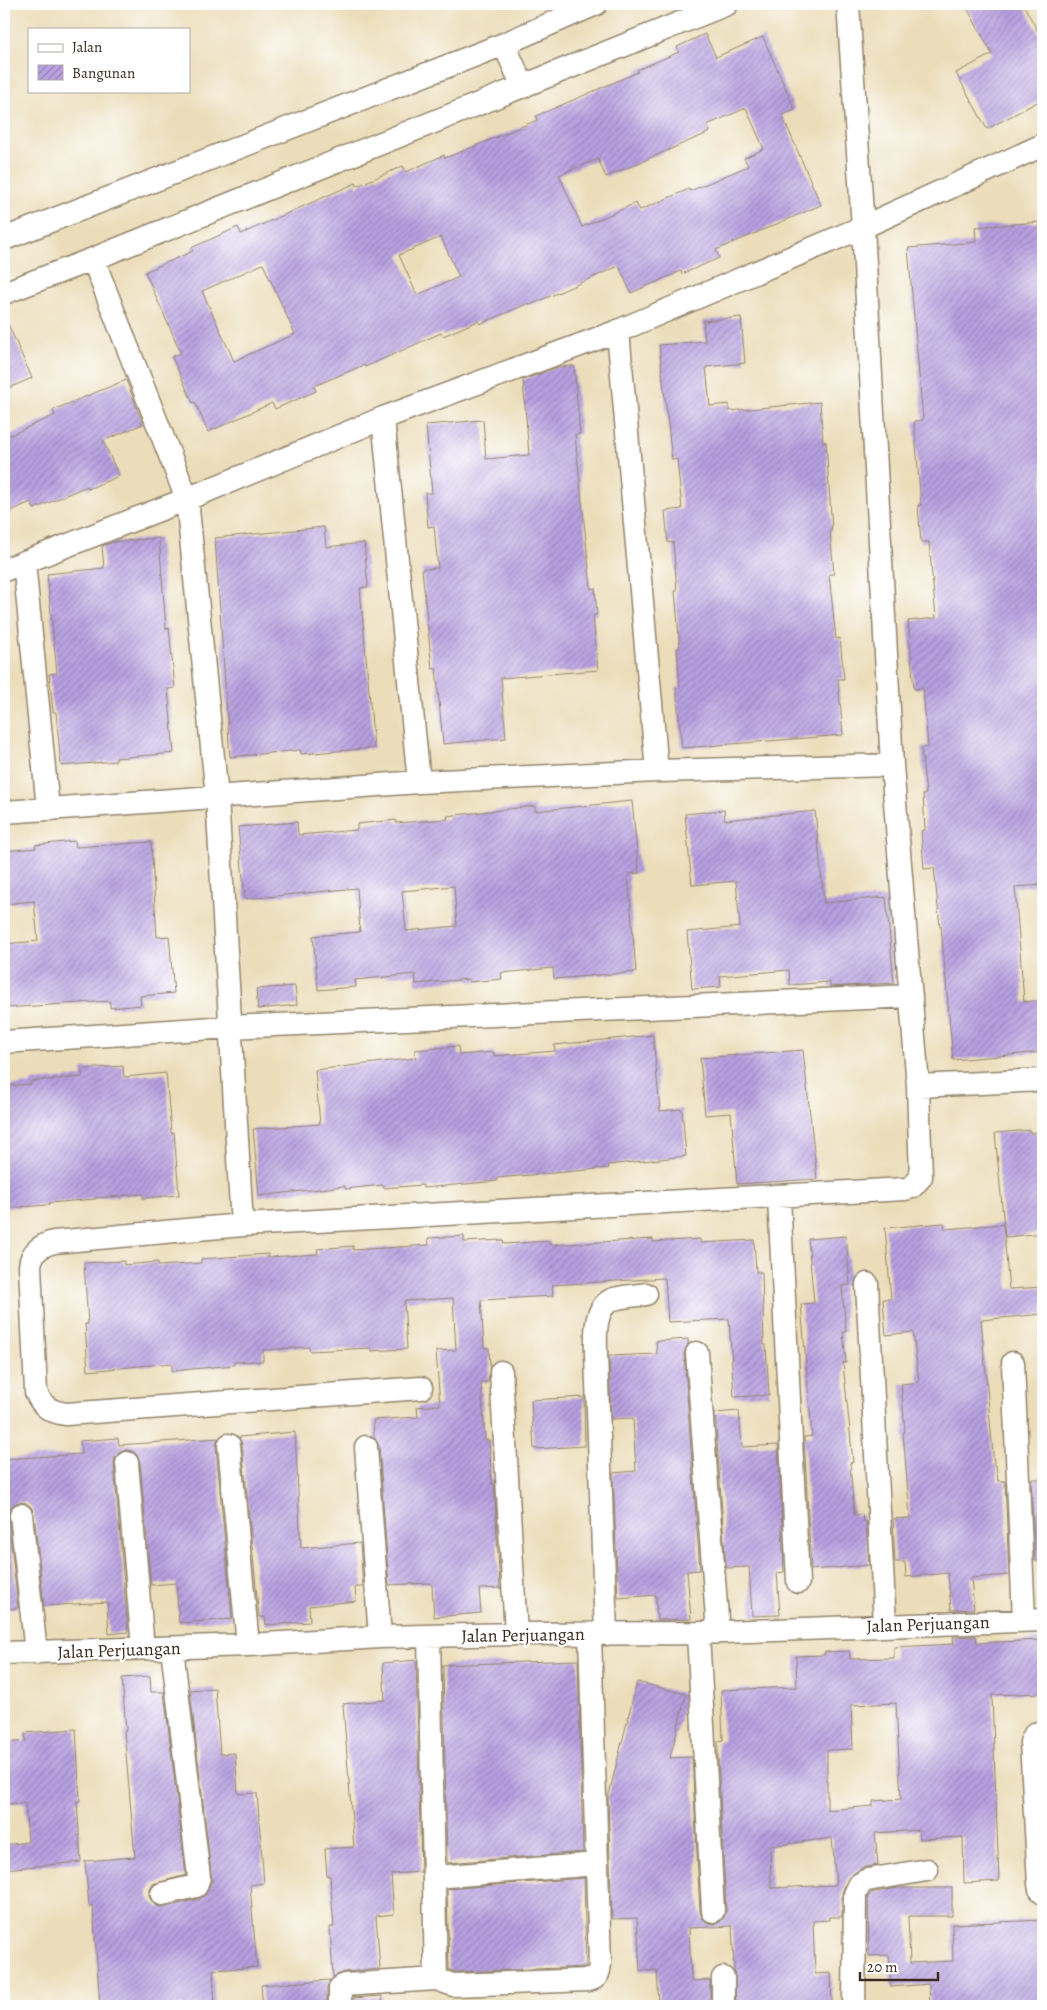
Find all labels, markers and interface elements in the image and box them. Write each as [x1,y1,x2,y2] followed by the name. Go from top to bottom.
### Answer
[28,28,190,92] legend
[72,37,102,57] text: Jalan
[72,63,135,83] text: Bangunan
[866,1610,990,1638] street label: Jalan Perjuangan
[461,1622,585,1648] street label: Jalan Perjuangan
[57,1636,181,1664] street label: Jalan Perjuangan
[860,1950,937,1982] scale bar
[867,1957,898,1977] text: 20 m

